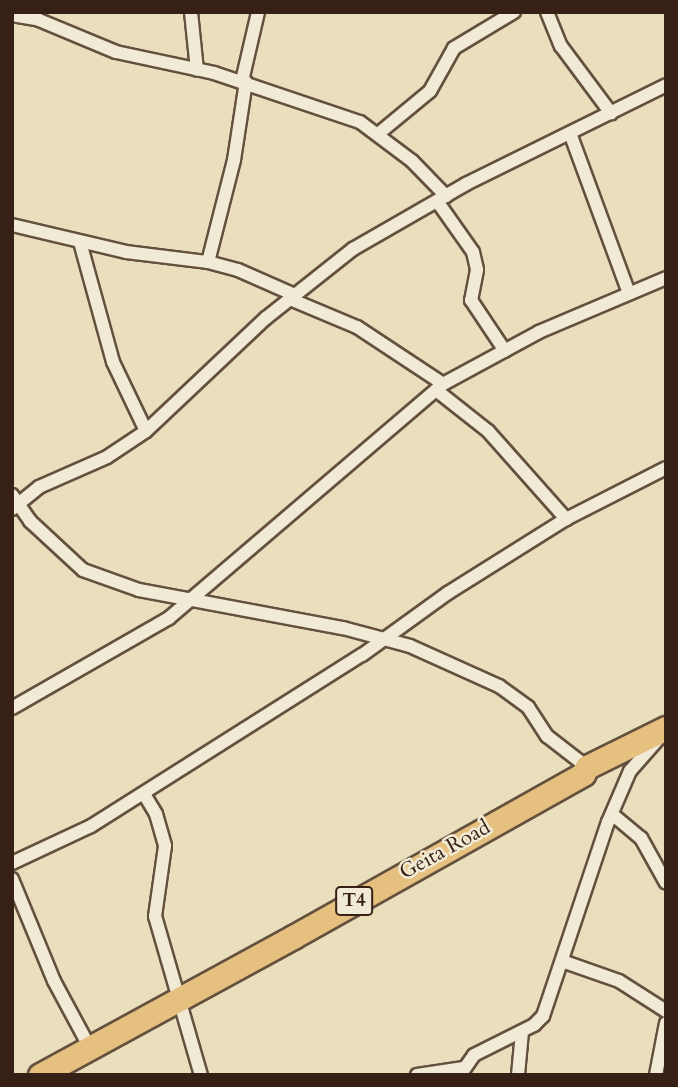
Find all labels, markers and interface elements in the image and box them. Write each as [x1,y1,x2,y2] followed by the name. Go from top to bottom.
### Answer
[395,815,495,885] street label: Geita Road
[335,886,373,917] road number: T4

